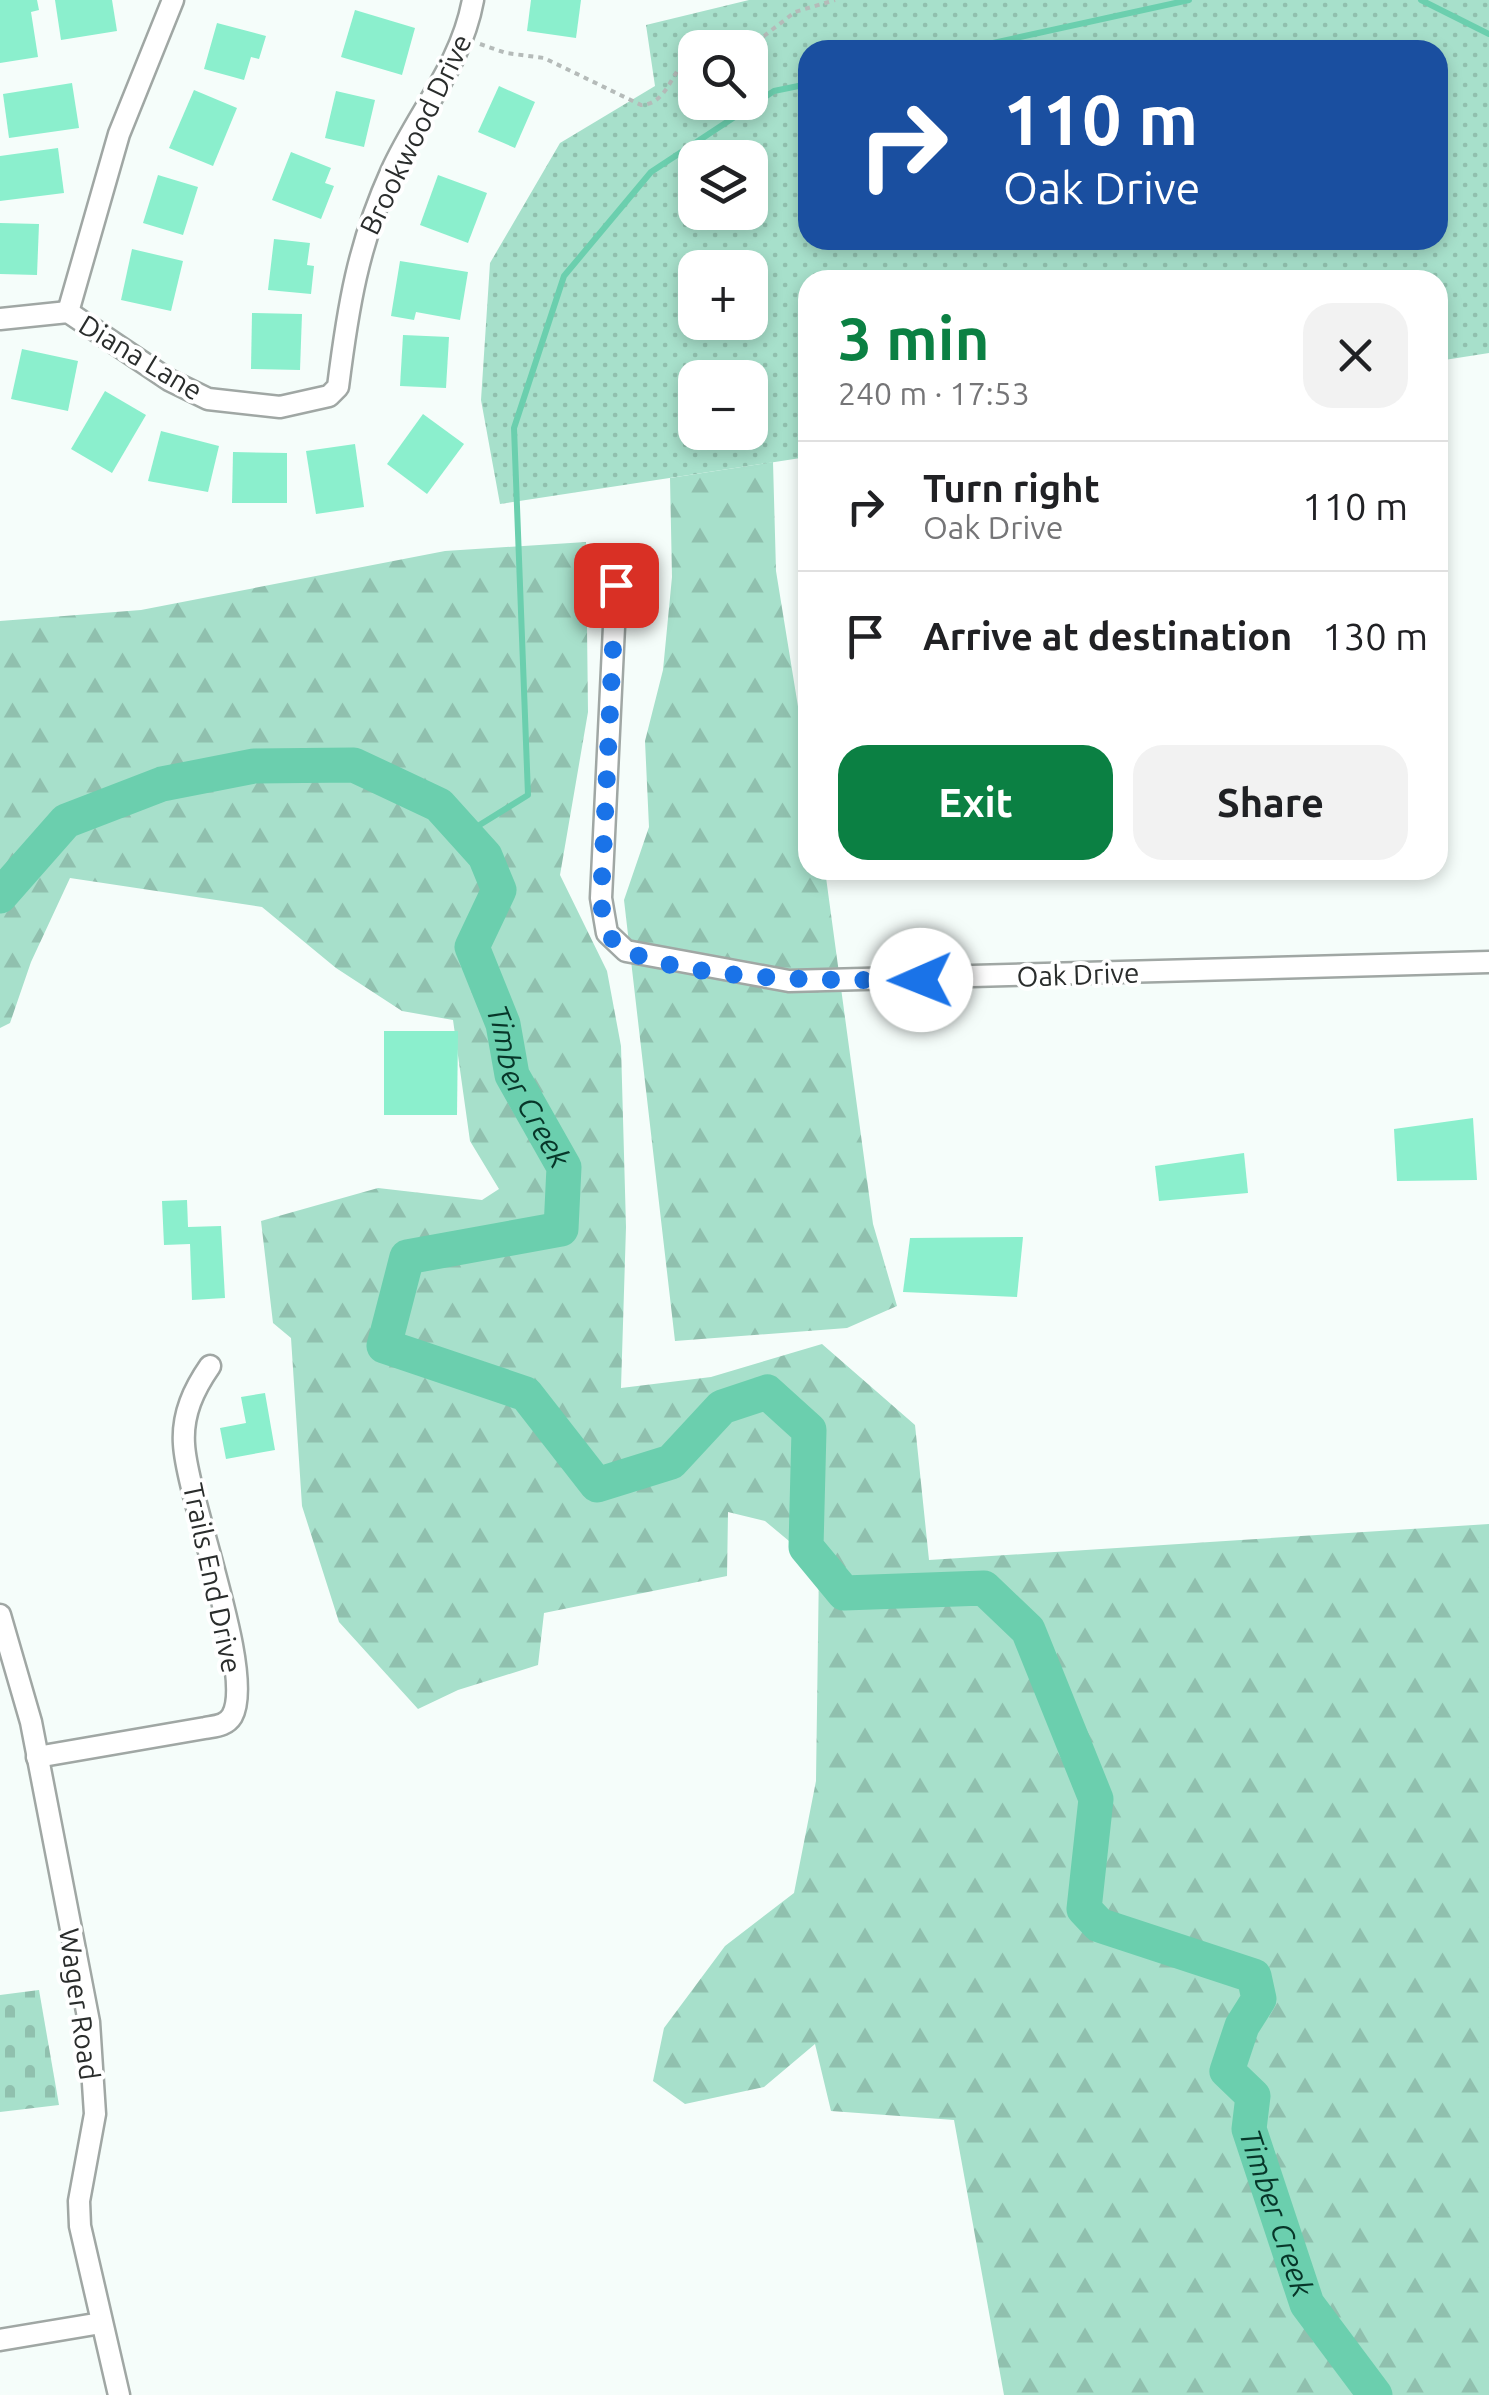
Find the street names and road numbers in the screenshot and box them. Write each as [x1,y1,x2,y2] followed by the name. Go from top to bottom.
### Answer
[353,29,477,239] street label: Brookwood Drive
[74,308,208,406] street label: Diana Lane
[1016,956,1140,992] street label: Oak Drive
[178,1480,248,1676] street label: Trails End Drive
[54,1926,106,2082] street label: Wager Road

